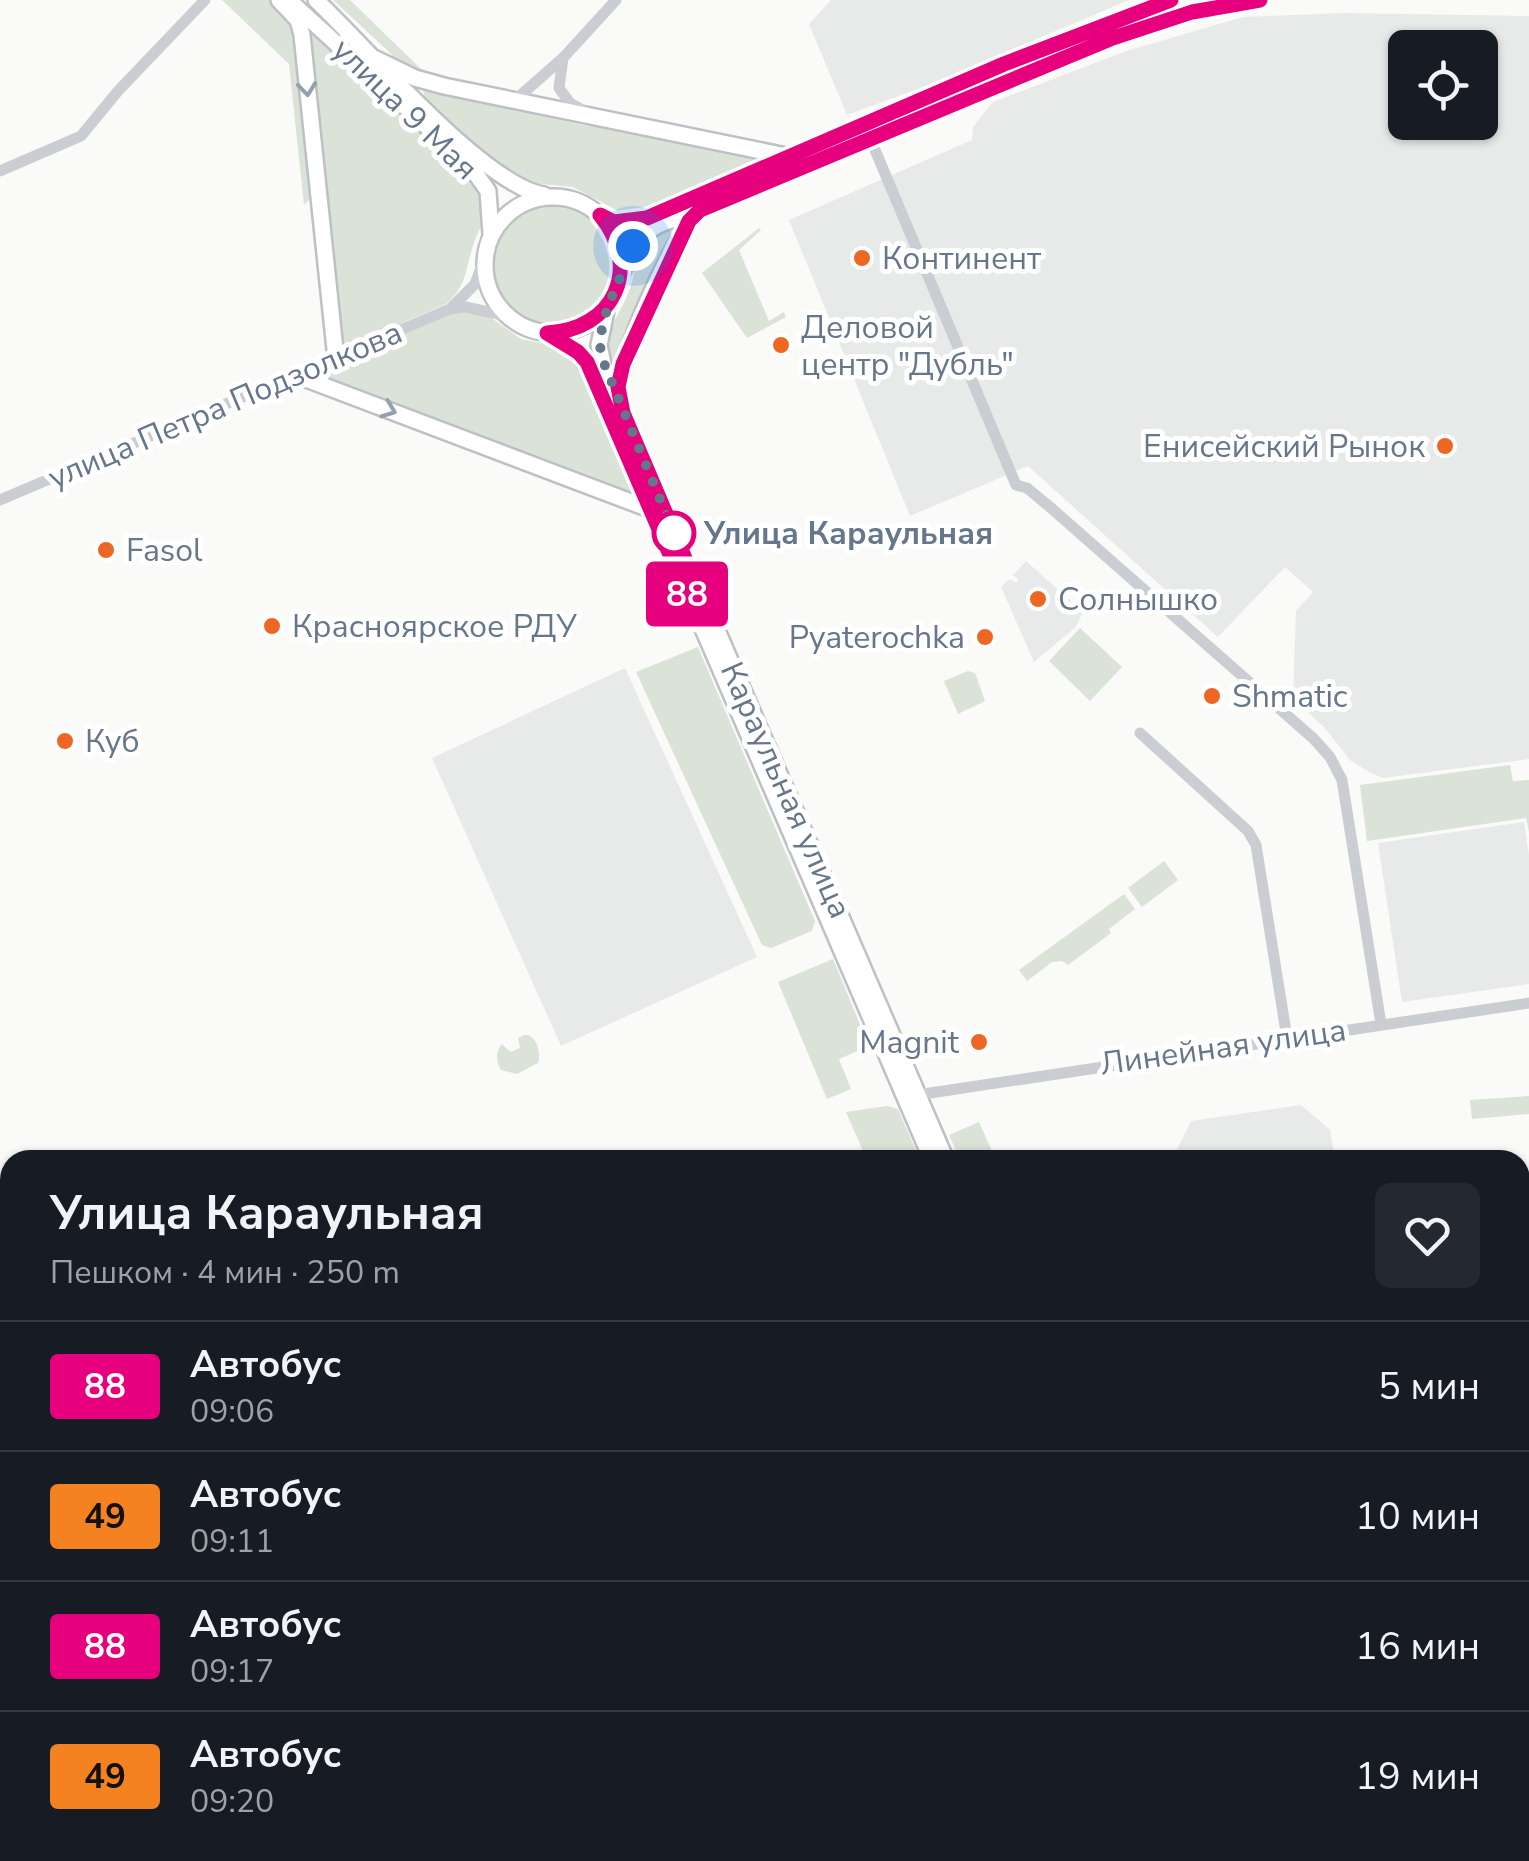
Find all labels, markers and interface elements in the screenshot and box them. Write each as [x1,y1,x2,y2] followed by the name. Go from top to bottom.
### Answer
[323,29,487,189] street label: улица 9 Мая
[1388,30,1498,140] map controls
[1388,30,1498,140] button: locate
[296,82,318,98] one-way arrow
[608,221,658,271] your location
[882,237,1042,280] place label: Континент
[851,247,873,269] marker: Континент
[801,306,1014,386] place label: Деловой центр "Дубль"
[41,311,409,499] street label: улица Петра Подзолкова
[770,334,792,356] marker: Деловой центр "Дубль"
[379,399,397,419] one-way arrow
[1143,425,1425,468] place label: Енисейский Рынок
[1434,435,1456,457] marker: Енисейский Рынок
[653,512,695,554] marker: Улица Караульная
[703,512,993,555] place label: Улица Караульная
[126,529,203,572] place label: Fasol
[95,539,117,561] marker: Fasol
[642,562,732,626] line badge: 88
[666,571,708,618] text: 88
[1058,578,1218,621] place label: Солнышко
[1027,588,1049,610] marker: Солнышко
[292,605,577,648] place label: Красноярское РДУ
[261,615,283,637] marker: Красноярское РДУ
[789,616,965,659] place label: Pyaterochka
[974,626,996,648] marker: Pyaterochka
[710,655,862,925] street label: Караульная улица
[1232,675,1348,718] place label: Shmatic
[1201,685,1223,707] marker: Shmatic
[85,720,140,763] place label: Куб
[54,730,76,752] marker: Куб
[1097,1008,1349,1086] street label: Линейная улица
[859,1021,960,1064] place label: Magnit
[968,1031,990,1053] marker: Magnit
[50,1180,484,1246] text: Улица Караульная
[1375,1183,1480,1288] button: heart
[50,1251,400,1294] text: Пешком · 4 мин · 250 m
[190,1339,341,1390] text: Автобус
[1378,1361,1480,1412] text: 5 мин
[84,1363,126,1410] text: 88
[190,1390,274,1433] text: 09:06
[190,1469,341,1520] text: Автобус
[1355,1491,1480,1542] text: 10 мин
[84,1493,126,1540] text: 49
[190,1520,274,1563] text: 09:11
[190,1599,341,1650] text: Автобус
[1355,1621,1480,1672] text: 16 мин
[84,1623,126,1670] text: 88
[190,1650,274,1693] text: 09:17
[190,1729,341,1780] text: Автобус
[1355,1751,1480,1802] text: 19 мин
[84,1753,126,1800] text: 49
[190,1780,274,1823] text: 09:20

